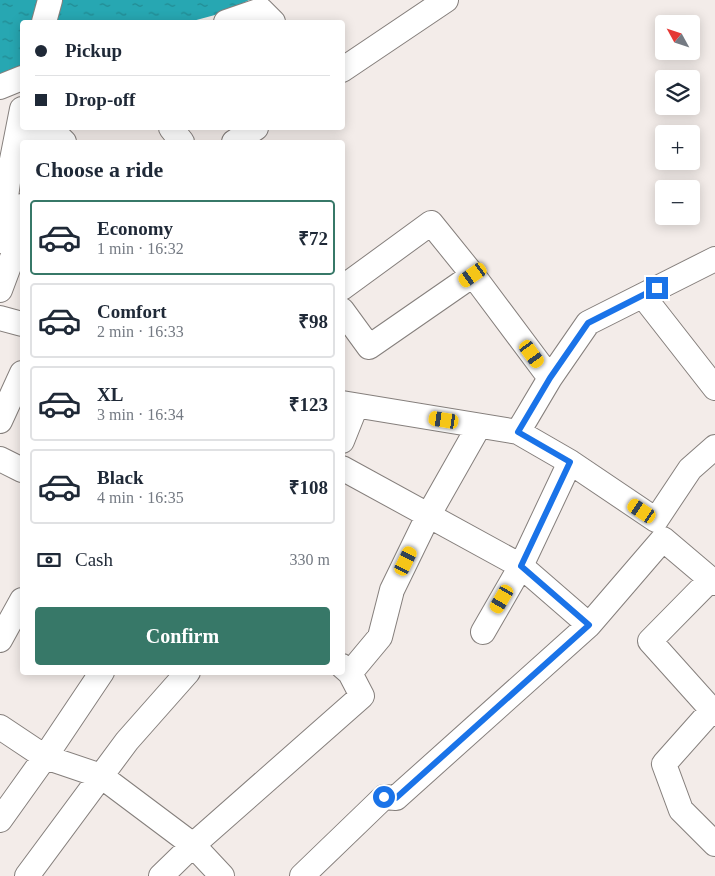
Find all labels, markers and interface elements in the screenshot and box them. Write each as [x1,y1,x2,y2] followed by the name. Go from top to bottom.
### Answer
[655,15,700,60] north arrow
[655,15,700,225] map controls
[65,40,122,61] text: Pickup
[655,70,700,115] button: layers
[65,89,135,110] text: Drop-off
[655,125,700,170] button: +
[35,157,163,182] text: Choose a ride
[655,180,700,225] button: −
[37,215,82,260] icon: car
[97,218,173,239] text: Economy
[298,228,328,249] text: ₹72
[97,240,184,257] text: 1 min · 16:32
[456,260,489,290] car
[646,277,668,299] route end
[37,298,82,343] icon: car
[97,301,167,322] text: Comfort
[298,311,328,332] text: ₹98
[97,323,184,340] text: 2 min · 16:33
[517,337,546,371] car
[37,381,82,426] icon: car
[97,384,123,405] text: XL
[289,394,328,415] text: ₹123
[97,406,184,423] text: 3 min · 16:34
[428,410,459,430] car
[37,464,82,509] icon: car
[97,467,143,488] text: Black
[289,477,328,498] text: ₹108
[97,489,184,506] text: 4 min · 16:35
[625,496,658,526] car
[392,544,419,578] car
[35,546,63,574] icon: cash
[75,549,113,570] text: Cash
[290,551,330,568] text: 330 m
[488,582,515,616] car
[35,607,330,665] button: Confirm
[373,786,395,808] route start

